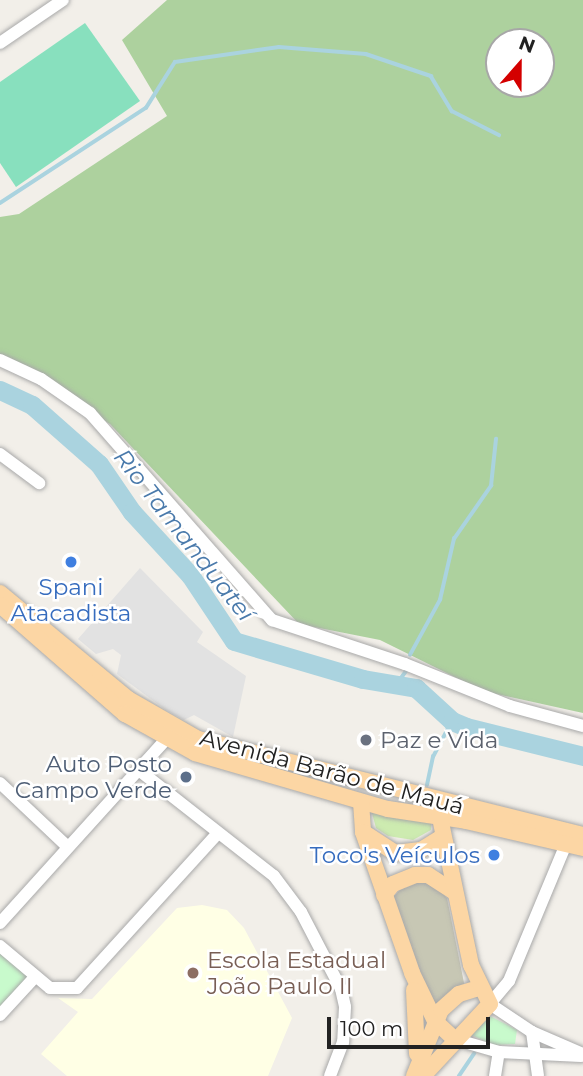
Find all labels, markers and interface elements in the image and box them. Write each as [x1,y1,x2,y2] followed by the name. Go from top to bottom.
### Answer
[485,28,555,98] north arrow
[516,31,538,58] text: N
[108,443,260,627] water label: Rio Tamanduateí
[63,554,79,570] marker: Spani Atacadista
[11,573,131,627] place label: Spani Atacadista
[197,723,467,821] street label: Avenida Barão de Mauá
[380,726,498,754] place label: Paz e Vida
[358,732,374,748] marker: Paz e Vida
[15,750,172,804] place label: Auto Posto Campo Verde
[178,769,194,785] marker: Auto Posto Campo Verde
[310,841,480,869] place label: Toco's Veículos
[486,847,502,863] marker: Toco's Veículos
[207,946,386,1000] place label: Escola Estadual João Paulo II
[185,965,201,981] marker: Escola Estadual João Paulo II
[331,1002,494,1046] scale bar
[340,1016,403,1041] text: 100 m

